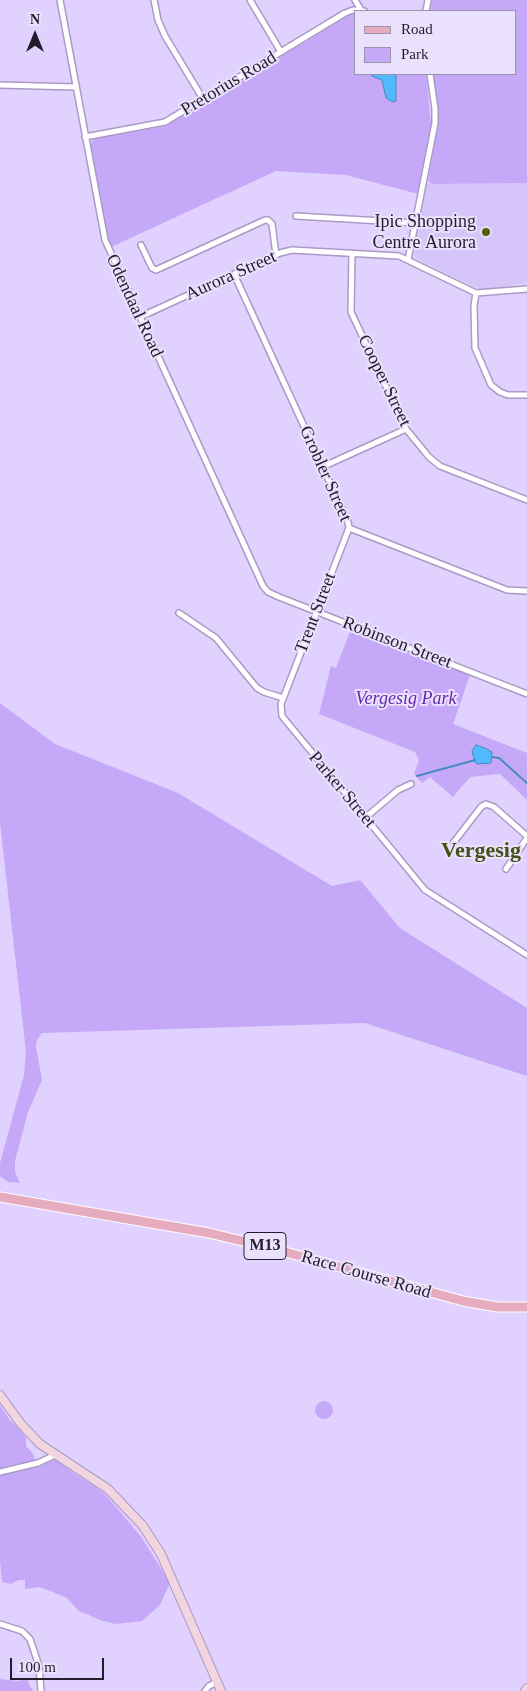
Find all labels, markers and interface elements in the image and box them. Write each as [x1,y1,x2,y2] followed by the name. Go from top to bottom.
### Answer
[10,10,60,60] north arrow
[354,10,517,75] legend
[30,12,40,27] text: N
[401,21,433,37] text: Road
[401,46,429,62] text: Park
[177,47,281,121] street label: Pretorius Road
[373,211,476,253] place label: Ipic Shopping Centre Aurora
[480,226,492,238] marker: Ipic Shopping Centre Aurora
[182,246,280,306] street label: Aurora Street
[101,251,167,361] street label: Odendaal Road
[352,332,416,430] street label: Cooper Street
[294,423,356,525] street label: Grobler Street
[291,570,341,656] street label: Trent Street
[339,612,455,674] street label: Robinson Street
[356,688,456,710] park label: Vergesig Park
[304,747,380,833] street label: Parker Street
[441,838,521,864] district label: Vergesig
[244,1232,286,1260] road number: M13
[299,1246,433,1304] street label: Race Course Road
[12,1648,106,1680] scale bar
[18,1659,56,1675] text: 100 m

